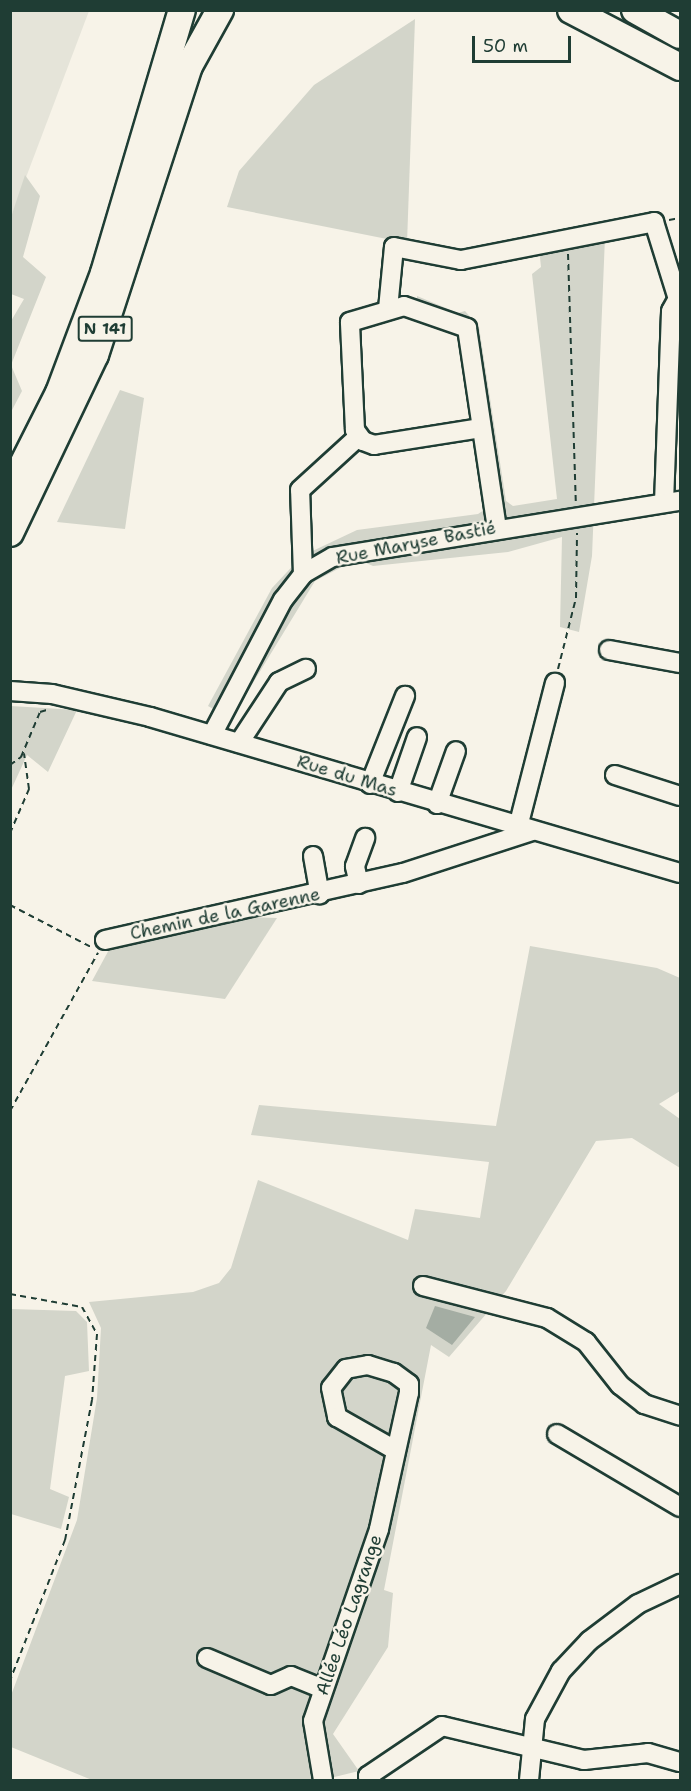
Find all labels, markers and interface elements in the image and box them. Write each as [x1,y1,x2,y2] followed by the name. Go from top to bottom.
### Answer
[475,24,574,62] scale bar
[483,34,528,58] text: 50 m
[76,316,134,342] road number: N 141
[334,517,498,569] street label: Rue Maryse Bastié
[294,751,400,801] street label: Rue du Mas
[128,883,322,945] street label: Chemin de la Garenne
[311,1532,387,1698] street label: Allée Léo Lagrange

